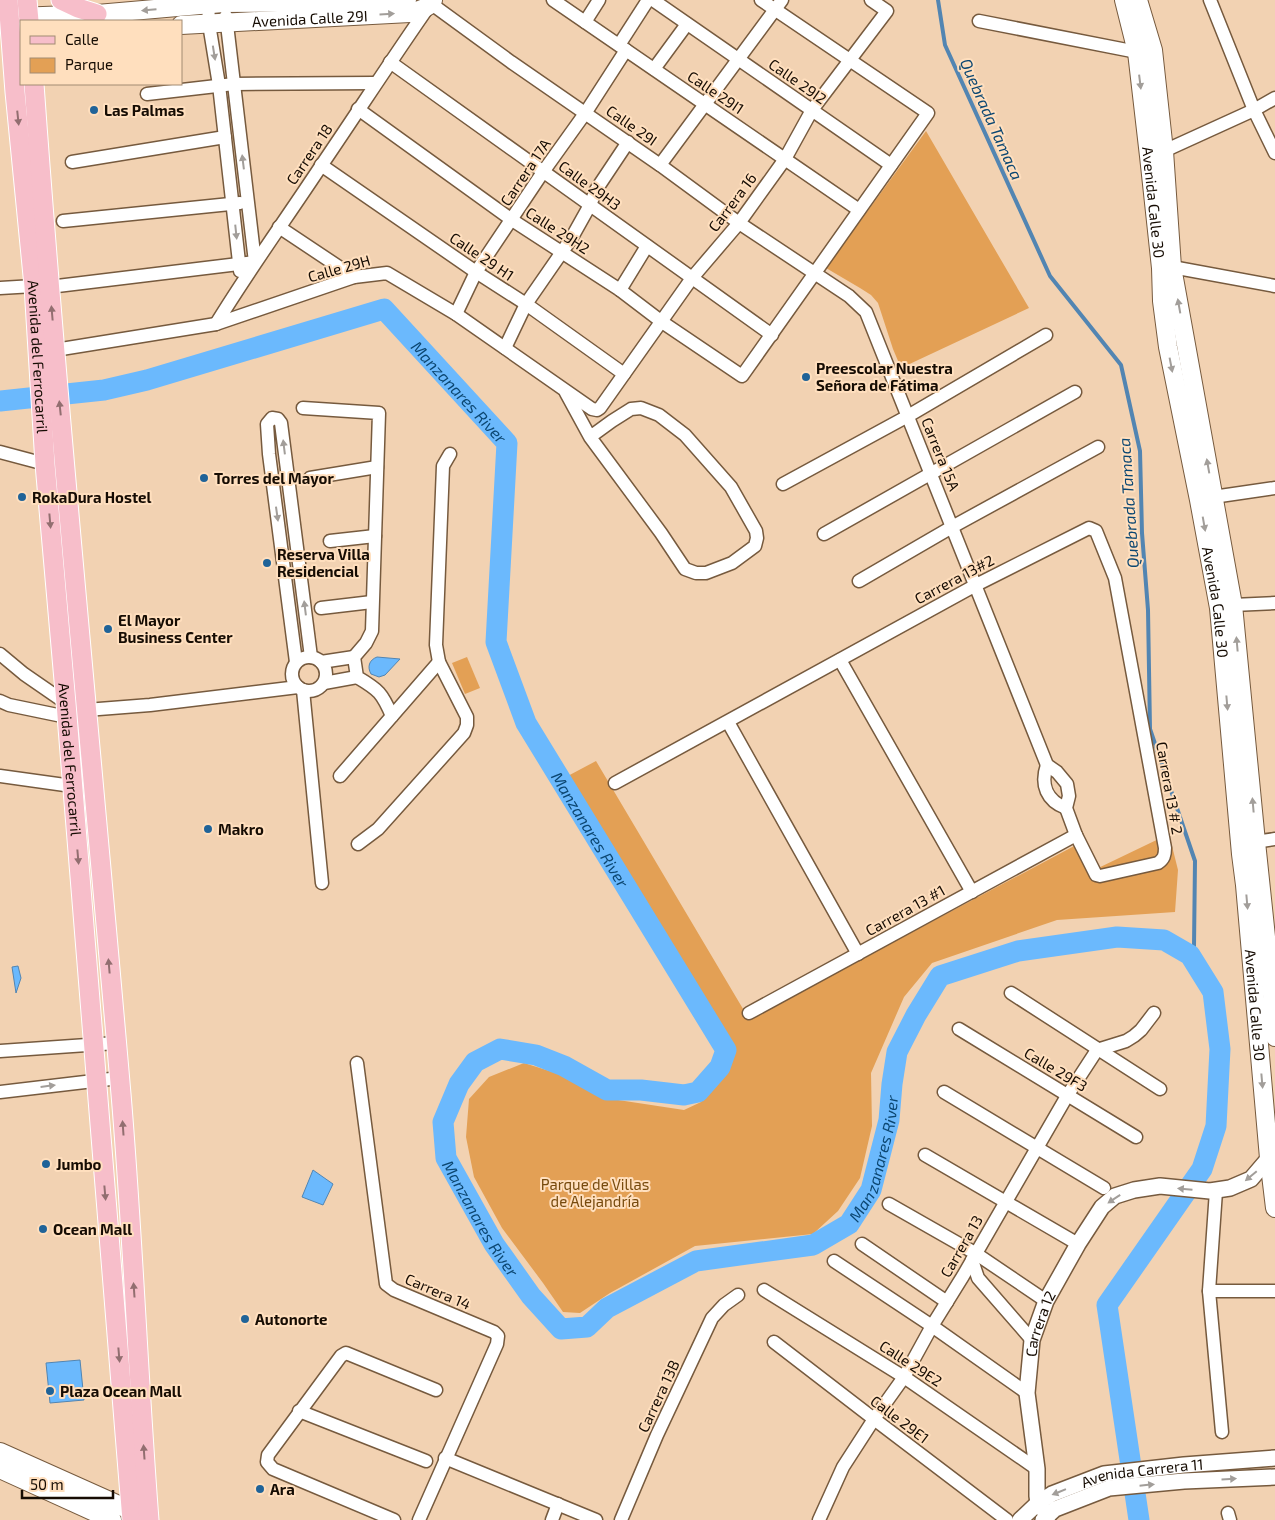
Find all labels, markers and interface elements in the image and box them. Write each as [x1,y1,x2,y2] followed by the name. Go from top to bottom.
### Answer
[140,6,156,14] one-way arrow
[252,6,368,30] street label: Avenida Calle 29I
[379,10,395,18] one-way arrow
[20,20,182,85] legend
[65,30,99,48] text: Calle
[210,45,218,61] one-way arrow
[65,55,113,73] text: Parque
[766,55,830,107] street label: Calle 29I2
[956,55,1027,183] water label: Quebrada Tamaca
[684,67,748,117] street label: Calle 29I1
[1136,74,1144,90] one-way arrow
[104,101,184,119] place label: Las Palmas
[603,101,661,149] street label: Calle 29I
[88,104,100,116] marker: Las Palmas
[14,111,22,127] one-way arrow
[282,120,336,188] street label: Carrera 18
[496,135,554,209] street label: Carrera 17A
[1139,146,1169,259] street label: Avenida Calle 30
[239,153,247,169] one-way arrow
[555,156,625,214] street label: Calle 29H3
[704,169,760,235] street label: Carrera 16
[523,203,593,257] street label: Calle 29H2
[232,224,240,240] one-way arrow
[447,228,517,284] street label: Calle 29 H1
[306,251,372,285] street label: Calle 29H
[24,279,52,435] street label: Avenida del Ferrocarril
[1175,298,1183,314] one-way arrow
[47,304,55,320] one-way arrow
[408,336,512,447] water label: Manzanares River
[1168,357,1176,373] one-way arrow
[816,359,953,394] place label: Preescolar Nuestra Señora de Fátima
[800,371,812,383] marker: Preescolar Nuestra Señora de Fátima
[56,399,64,415] one-way arrow
[918,415,964,494] street label: Carrera 15A
[1114,437,1143,569] water label: Quebrada Tamaca
[280,439,288,455] one-way arrow
[1203,458,1211,474] one-way arrow
[214,469,334,488] place label: Torres del Mayor
[198,472,210,484] marker: Torres del Mayor
[32,488,151,506] place label: RokaDura Hostel
[16,491,28,503] marker: RokaDura Hostel
[273,506,281,522] one-way arrow
[46,513,54,529] one-way arrow
[1200,517,1208,533] one-way arrow
[277,545,370,580] place label: Reserva Villa Residencial
[1199,545,1232,658] street label: Avenida Calle 30
[911,551,997,607] street label: Carrera 13#2
[261,557,273,569] marker: Reserva Villa Residencial
[301,600,309,616] one-way arrow
[118,611,233,646] place label: El Mayor Business Center
[102,623,114,635] marker: El Mayor Business Center
[1233,635,1241,651] one-way arrow
[55,682,86,837] street label: Avenida del Ferrocarril
[1223,695,1231,711] one-way arrow
[1153,740,1187,836] street label: Carrera 13 # 2
[548,768,634,891] water label: Manzanares River
[1248,797,1256,813] one-way arrow
[218,820,264,838] place label: Makro
[202,823,214,835] marker: Makro
[74,849,82,865] one-way arrow
[862,881,948,939] street label: Carrera 13 #1
[1243,894,1251,910] one-way arrow
[1242,948,1269,1062] street label: Avenida Calle 30
[105,957,113,973] one-way arrow
[1021,1043,1091,1095] street label: Calle 29F3
[1258,1074,1266,1090] one-way arrow
[41,1082,57,1090] one-way arrow
[844,1094,901,1225] water label: Manzanares River
[118,1119,126,1135] one-way arrow
[56,1155,102,1173] place label: Jumbo
[439,1156,524,1280] water label: Manzanares River
[40,1158,52,1170] marker: Jumbo
[1245,1171,1258,1182] one-way arrow
[541,1175,649,1211] park label: Parque de Villas de Alejandría
[1177,1184,1193,1192] one-way arrow
[102,1186,110,1202] one-way arrow
[1107,1194,1120,1204] one-way arrow
[936,1212,986,1280] street label: Carrera 13
[53,1220,132,1238] place label: Ocean Mall
[37,1223,49,1235] marker: Ocean Mall
[403,1269,473,1313] street label: Carrera 14
[129,1282,137,1298] one-way arrow
[1021,1287,1059,1358] street label: Carrera 12
[255,1310,328,1328] place label: Autonorte
[239,1313,251,1325] marker: Autonorte
[876,1336,946,1390] street label: Calle 29E2
[115,1348,123,1364] one-way arrow
[633,1357,683,1435] street label: Carrera 13B
[60,1382,182,1400] place label: Plaza Ocean Mall
[44,1385,56,1397] marker: Plaza Ocean Mall
[867,1391,933,1447] street label: Calle 29E1
[140,1444,148,1460] one-way arrow
[1078,1455,1204,1491] street label: Avenida Carrera 11
[22,1468,114,1500] scale bar
[30,1475,64,1493] text: 50 m
[1222,1475,1238,1483] one-way arrow
[270,1480,295,1498] place label: Ara
[1139,1480,1155,1488] one-way arrow
[254,1483,266,1495] marker: Ara
[1051,1488,1066,1496] one-way arrow

